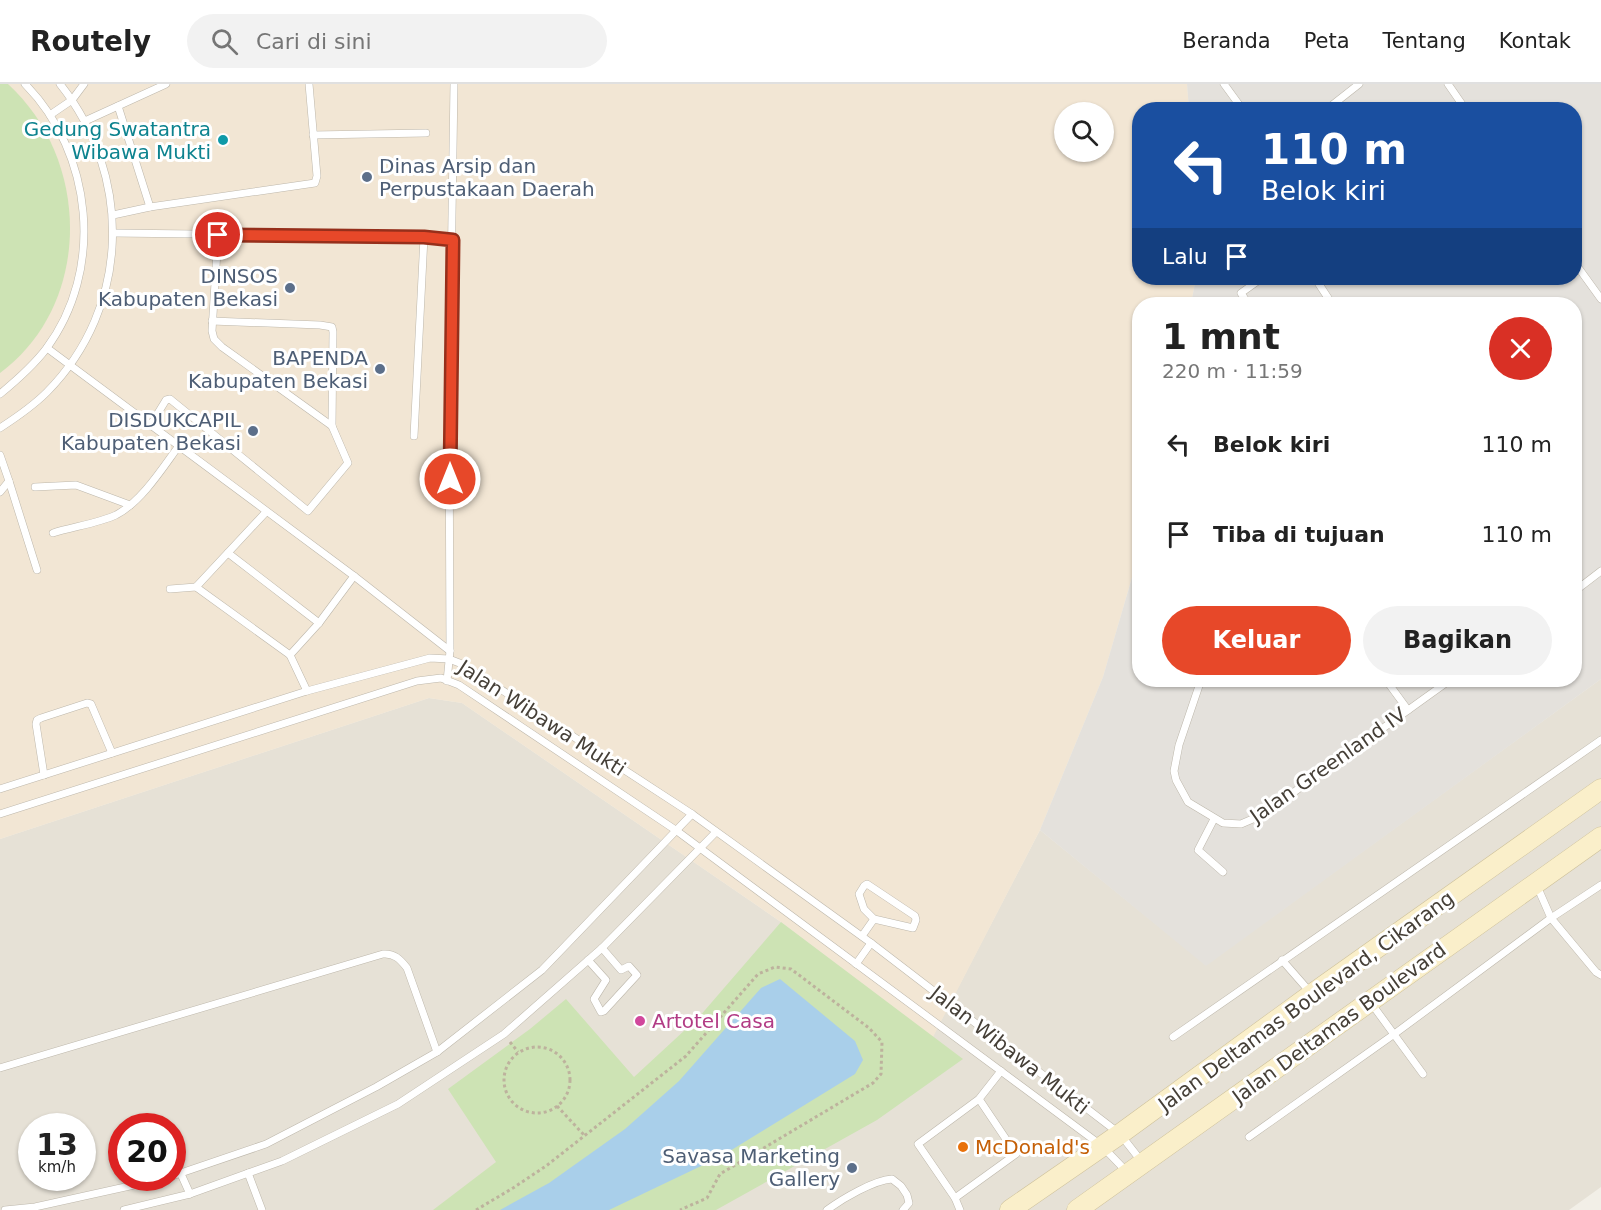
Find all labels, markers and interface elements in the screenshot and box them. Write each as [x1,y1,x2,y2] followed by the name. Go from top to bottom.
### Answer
[187,14,607,68] search box
[30,25,151,58] text: Routely
[208,25,241,58] icon: search
[256,29,372,54] text: Cari di sini
[1182,29,1271,53] text: Beranda
[1304,29,1350,53] text: Peta
[1383,29,1466,53] text: Tentang
[1499,29,1571,53] text: Kontak
[1054,102,1114,162] map controls
[1054,102,1114,162] button: search
[24,117,211,164] place label: Gedung Swatantra Wibawa Mukti
[1261,125,1407,174] text: 110 m
[1162,126,1240,204] icon: left
[216,133,230,147] marker: Gedung Swatantra Wibawa Mukti
[379,154,595,201] place label: Dinas Arsip dan Perpustakaan Daerah
[360,170,374,184] marker: Dinas Arsip dan Perpustakaan Daerah
[1261,175,1386,206] text: Belok kiri
[192,209,243,260] pin
[201,218,234,251] icon: arrive
[1220,240,1253,273] icon: arrive
[1162,244,1208,269] text: Lalu
[98,264,278,311] place label: DINSOS Kabupaten Bekasi
[283,281,297,295] marker: DINSOS Kabupaten Bekasi
[1162,316,1280,357] text: 1 mnt
[1489,317,1552,380] button: close
[188,346,368,393] place label: BAPENDA Kabupaten Bekasi
[1162,359,1303,383] text: 220 m · 11:59
[373,362,387,376] marker: BAPENDA Kabupaten Bekasi
[61,408,242,455] place label: DISDUKCAPIL Kabupaten Bekasi
[246,424,260,438] marker: DISDUKCAPIL Kabupaten Bekasi
[1162,428,1195,461] icon: left
[1213,432,1330,457] text: Belok kiri
[1482,432,1552,457] text: 110 m
[418,447,482,511] position arrow
[1162,518,1195,551] icon: arrive
[1213,522,1385,547] text: Tiba di tujuan
[1482,522,1552,547] text: 110 m
[1162,606,1351,675] button: Keluar
[1363,606,1552,675] button: Bagikan
[452,654,630,781] street label: Jalan Wibawa Mukti
[1244,702,1411,829] street label: Jalan Greenland IV
[1153,886,1459,1116] street label: Jalan Deltamas Boulevard, Cikarang
[1228,937,1450,1109] street label: Jalan Deltamas Boulevard
[924,979,1094,1119] street label: Jalan Wibawa Mukti
[652,1009,775,1033] place label: Artotel Casa
[633,1014,647,1028] marker: Artotel Casa
[108,1113,186,1191] speed limit sign: 20
[36,1127,78,1162] text: 13
[975,1135,1090,1159] place label: McDonald's
[956,1140,970,1154] marker: McDonald's
[662,1144,840,1191] place label: Savasa Marketing Gallery
[38,1158,76,1176] text: km/h
[845,1161,859,1175] marker: Savasa Marketing Gallery

